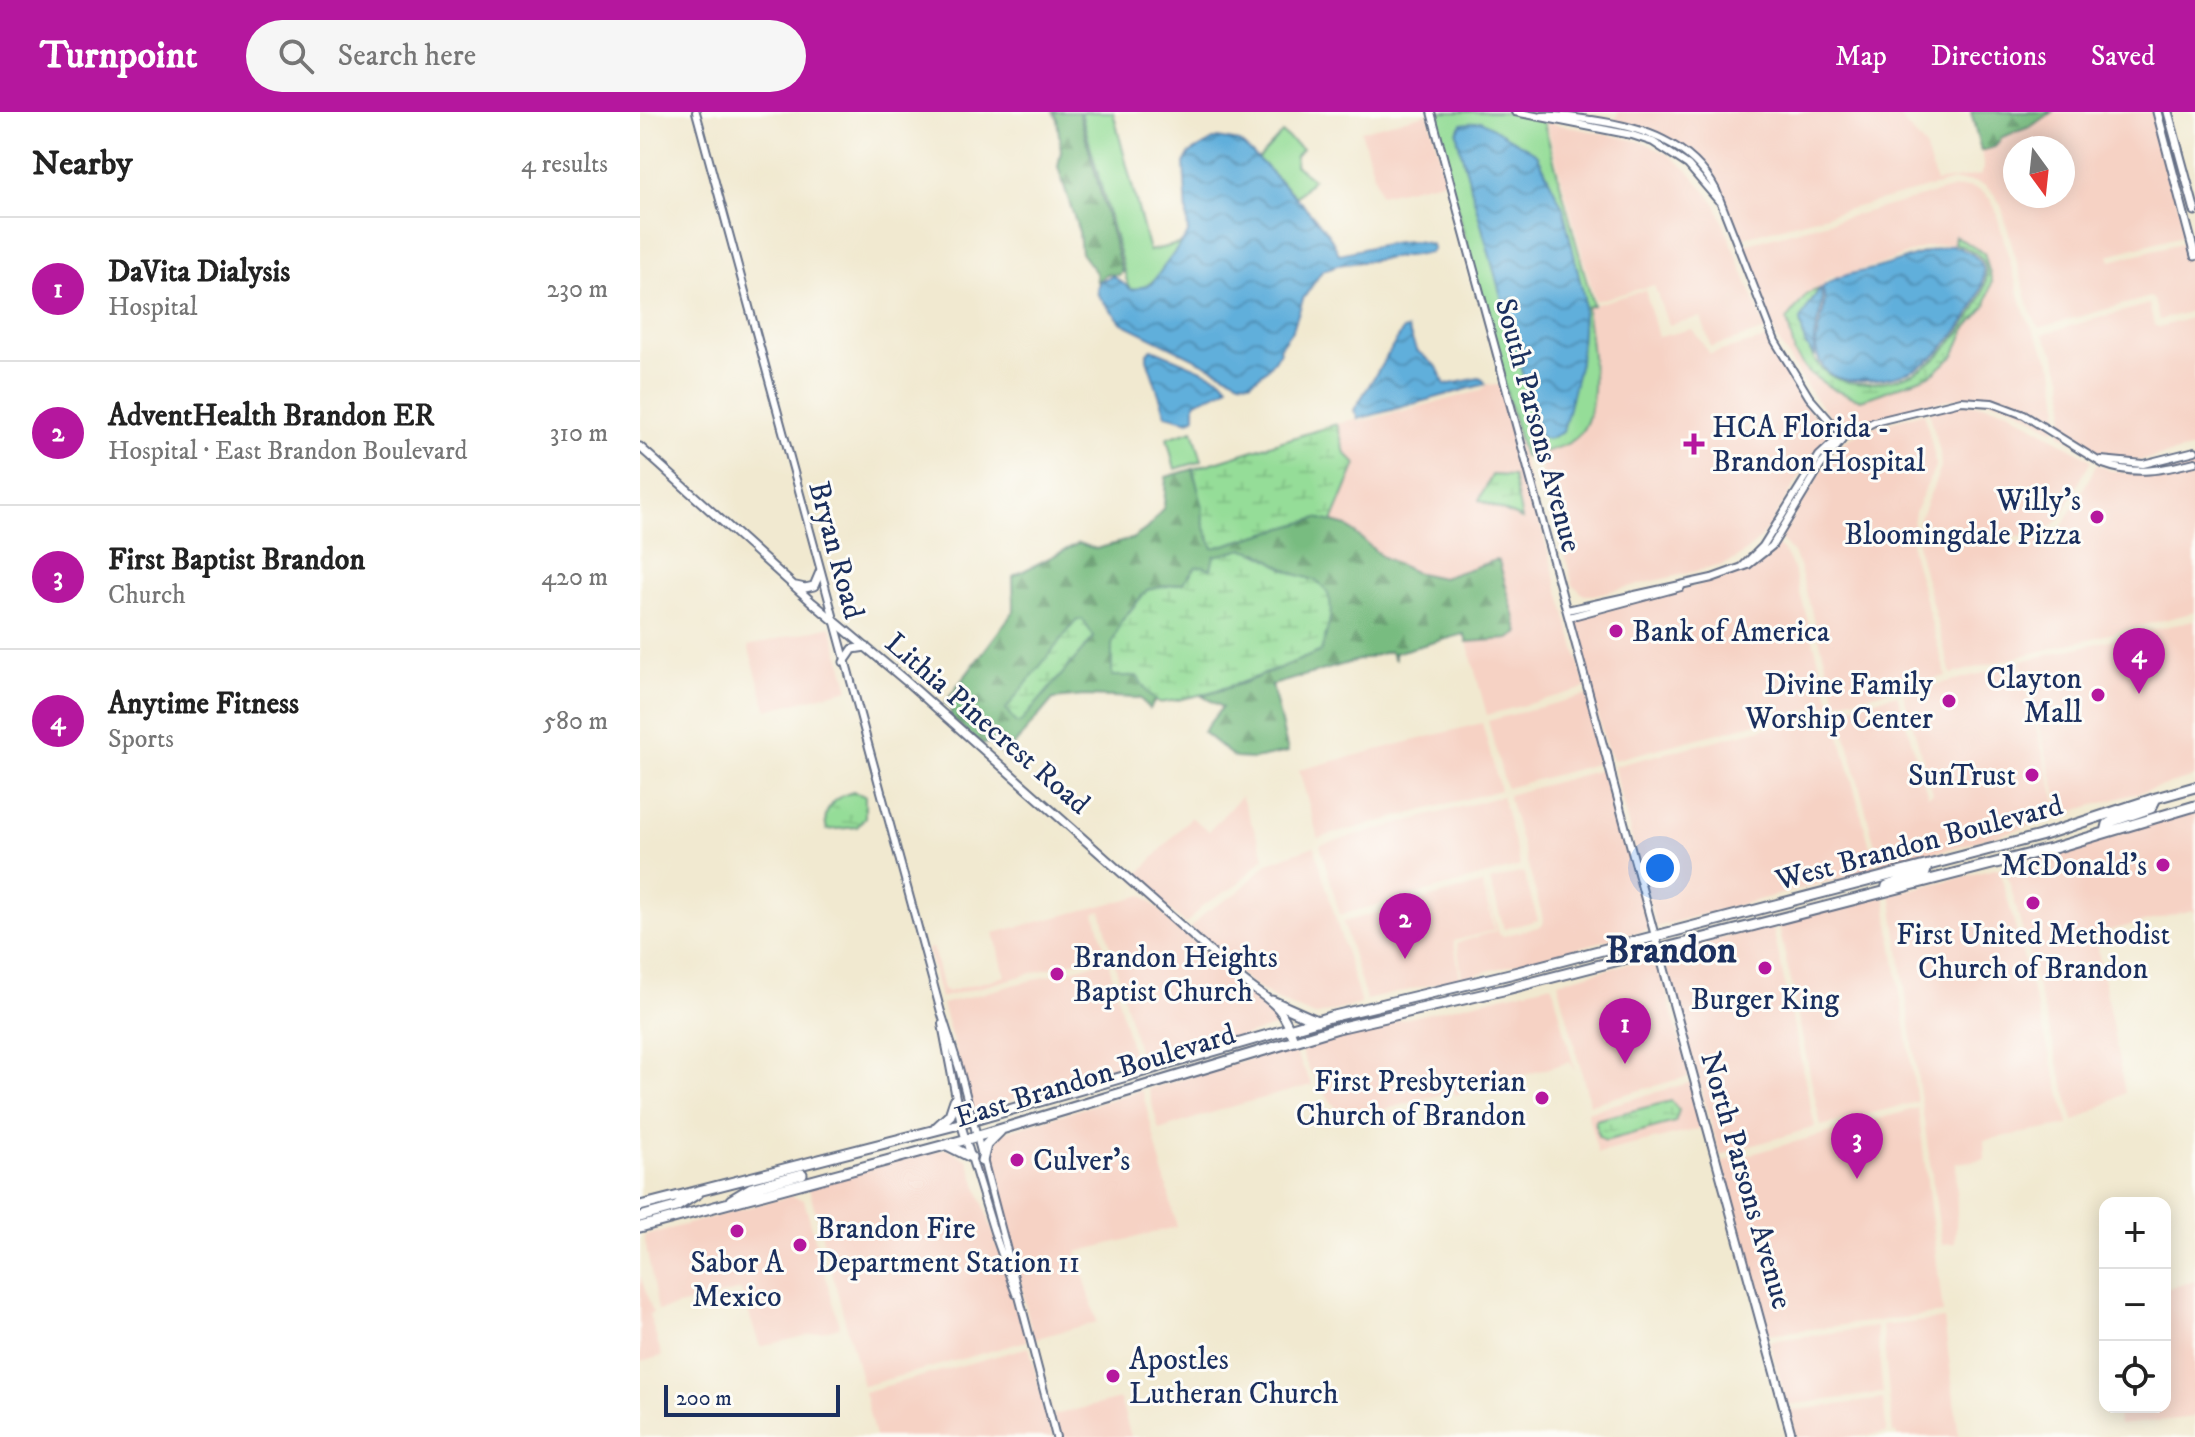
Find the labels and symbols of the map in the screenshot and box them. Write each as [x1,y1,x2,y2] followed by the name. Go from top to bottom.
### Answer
[2003,136,2075,208] north arrow
[1486,294,1589,556] street label: South Parsons Avenue
[1712,410,1925,481] place label: HCA Florida - Brandon Hospital
[1683,433,1705,455] marker: HCA Florida - Brandon Hospital
[799,477,872,623] street label: Bryan Road
[1844,483,2081,554] place label: Willy's Bloomingdale Pizza
[2088,508,2106,526] marker: Willy's Bloomingdale Pizza
[1632,614,1830,651] place label: Bank of America
[1607,622,1625,640] marker: Bank of America
[877,625,1097,823] street label: Lithia Pinecrest Road
[2113,628,2165,694] pin: 4
[1986,661,2082,732] place label: Clayton Mall
[1744,667,1934,738] place label: Divine Family Worship Center
[2089,686,2107,704] marker: Clayton Mall
[1940,692,1958,710] marker: Divine Family Worship Center
[1908,758,2016,795] place label: SunTrust
[2023,766,2041,784] marker: SunTrust
[1771,787,2067,900] street label: West Brandon Boulevard
[1640,848,1680,888] your location
[2000,848,2147,885] place label: McDonald's
[2154,856,2172,874] marker: McDonald's
[1379,893,1431,959] pin: 2
[2024,894,2042,912] marker: First United Methodist Church of Brandon
[1896,917,2170,988] place label: First United Methodist Church of Brandon
[1605,927,1737,975] district label: Brandon
[1073,940,1278,1011] place label: Brandon Heights Baptist Church
[1756,959,1774,977] marker: Burger King
[1048,965,1066,983] marker: Brandon Heights Baptist Church
[1691,982,1840,1019] place label: Burger King
[1599,998,1651,1064] pin: 1
[951,1016,1240,1137] street label: East Brandon Boulevard
[1691,1047,1800,1313] street label: North Parsons Avenue
[1296,1064,1526,1135] place label: First Presbyterian Church of Brandon
[1533,1089,1551,1107] marker: First Presbyterian Church of Brandon
[1831,1113,1883,1179] pin: 3
[1033,1143,1130,1180] place label: Culver's
[1008,1151,1026,1169] marker: Culver's
[816,1211,1080,1282] place label: Brandon Fire Department Station 11
[728,1222,746,1240] marker: Sabor A Mexico
[791,1236,809,1254] marker: Brandon Fire Department Station 11
[690,1245,785,1316] place label: Sabor A Mexico
[1129,1342,1339,1413] place label: Apostles Lutheran Church
[1104,1367,1122,1385] marker: Apostles Lutheran Church
[664,1381,840,1417] scale bar

